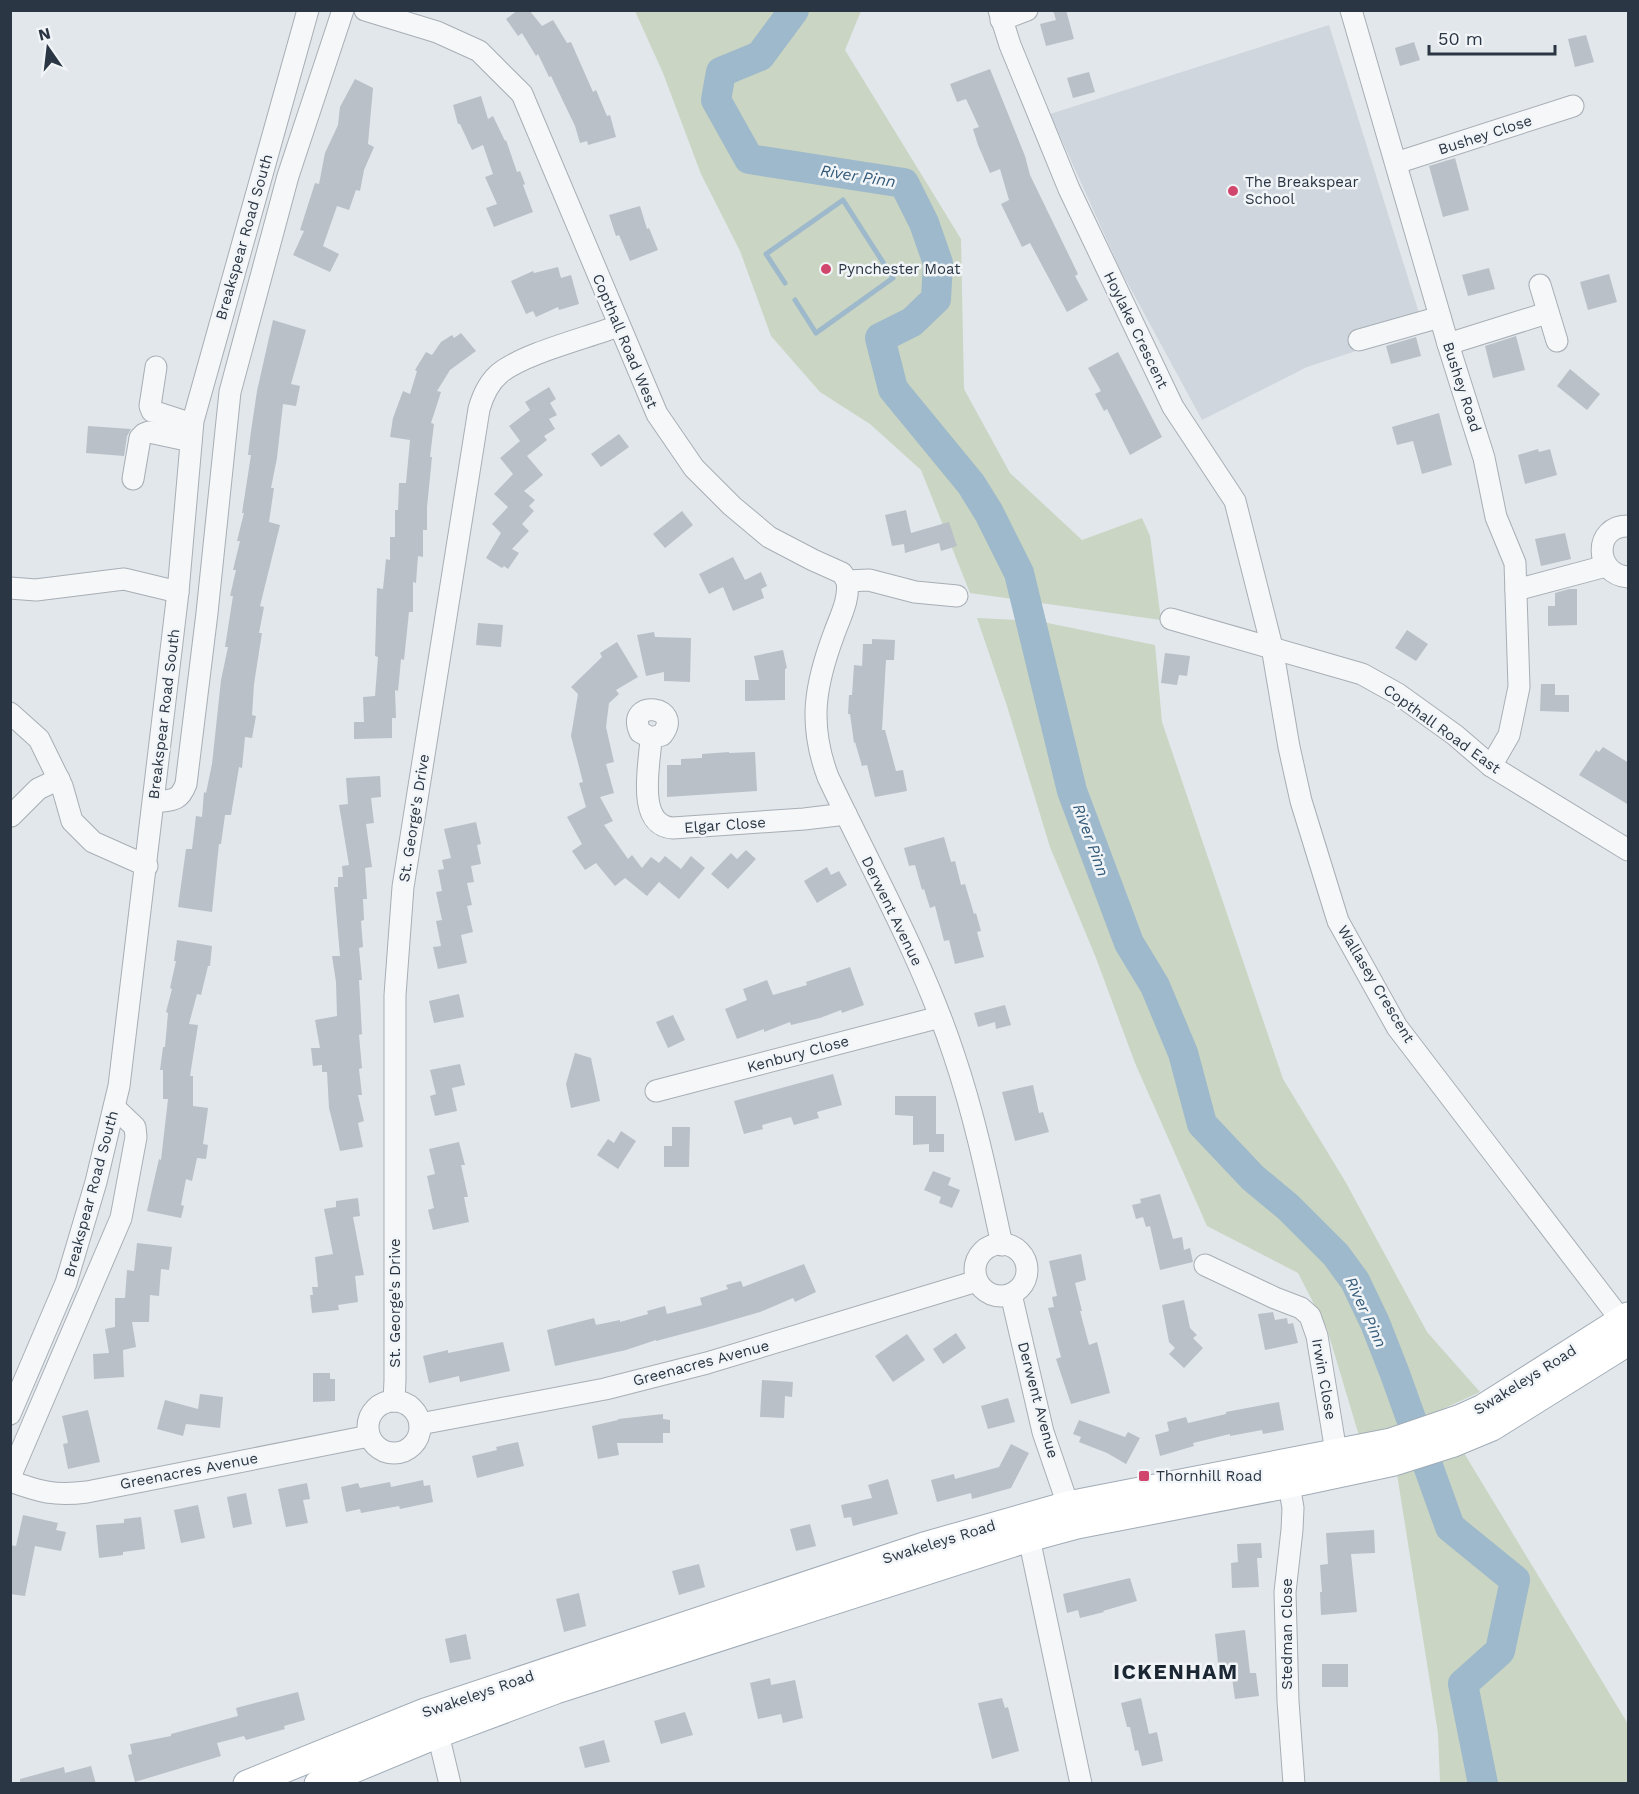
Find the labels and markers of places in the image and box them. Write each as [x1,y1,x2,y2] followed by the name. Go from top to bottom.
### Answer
[1245,173,1359,208] place label: The Breakspear School
[1226,184,1240,198] marker: The Breakspear School
[838,260,961,278] place label: Pynchester Moat
[819,262,833,276] marker: Pynchester Moat
[1156,1467,1262,1485] place label: Thornhill Road
[1137,1469,1151,1483] marker: Thornhill Road

